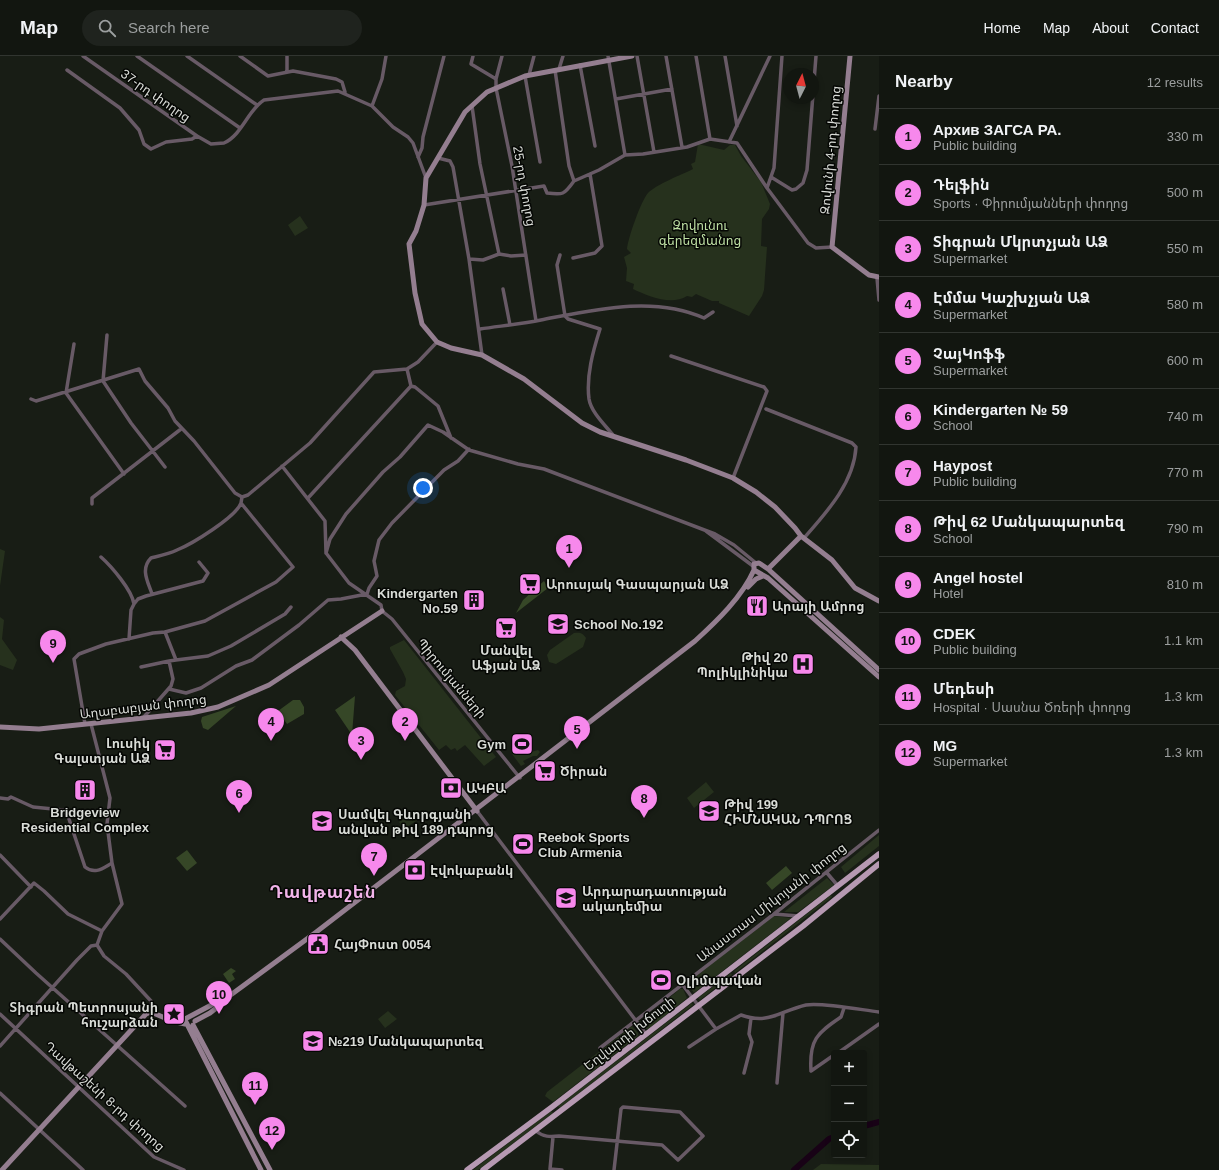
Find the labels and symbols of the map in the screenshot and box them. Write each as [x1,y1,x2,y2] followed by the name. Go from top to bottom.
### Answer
[118,66,193,125] street label: 37-րդ փողոց
[783,68,819,104] north arrow
[817,85,844,215] street label: Զովունի 4-րդ փողոց
[510,145,539,227] street label: 25-րդ փողոց
[659,218,741,248] park label: Զովունու գերեզմանոց
[413,478,433,498] your location
[556,535,582,568] pin: 1
[517,571,543,597] supermarket icon: Արուսյակ Գասպարյան ԱՁ
[546,577,729,592] place label: Արուսյակ Գասպարյան ԱՁ
[377,586,458,616] place label: Kindergarten No.59
[461,587,487,613] building icon: Kindergarten No.59
[744,593,770,619] restaurant icon: Արայի Ամրոց
[772,599,865,614] place label: Արայի Ամրոց
[545,611,571,637] school or university icon: School No.192
[493,615,519,641] supermarket icon: Մանվել Աֆյան ԱՁ
[574,617,664,632] place label: School No.192
[40,630,66,663] pin: 9
[414,635,489,721] street label: Պիրումյանների
[471,643,541,673] place label: Մանվել Աֆյան ԱՁ
[697,650,788,680] place label: Թիվ 20 Պոլիկլինիկա
[790,651,816,677] hospital icon: Թիվ 20 Պոլիկլինիկա
[79,691,207,722] street label: Աղաբաբյան փողոց
[258,708,284,741] pin: 4
[392,708,418,741] pin: 2
[564,716,590,749] pin: 5
[348,727,374,760] pin: 3
[509,731,535,757] sports icon: Gym
[54,736,150,766] place label: Լուսիկ Գալստյան ԱՁ
[152,737,178,763] supermarket icon: Լուսիկ Գալստյան ԱՁ
[477,737,506,752] place label: Gym
[532,758,558,784] supermarket icon: Ծիրան
[560,764,607,779] place label: Ծիրան
[438,775,464,801] bank icon: ԱԿԲԱ
[72,777,98,803] building icon: Bridgeview Residential Complex
[226,780,252,813] pin: 6
[466,781,506,796] place label: ԱԿԲԱ
[631,785,657,818] pin: 8
[724,797,852,827] place label: Թիվ 199 ՀԻՄՆԱԿԱՆ ԴՊՐՈՑ
[696,798,722,824] school or university icon: Թիվ 199 ՀԻՄՆԱԿԱՆ ԴՊՐՈՑ
[21,805,150,835] place label: Bridgeview Residential Complex
[338,807,494,837] place label: Սամվել Գևորգյանի անվան թիվ 189 դպրոց
[309,808,335,834] school or university icon: Սամվել Գևորգյանի անվան թիվ 189 դպրոց
[538,830,630,860] place label: Reebok Sports Club Armenia
[510,831,536,857] sports icon: Reebok Sports Club Armenia
[694,840,849,965] street label: Անաստաս Միկոյանի փողոց
[361,843,387,876] pin: 7
[402,857,428,883] bank icon: Էվոկաբանկ
[430,863,513,878] place label: Էվոկաբանկ
[269,883,377,902] district label: Դավթաշեն
[582,884,727,914] place label: Արդարադատության ակադեմիա
[553,885,579,911] school or university icon: Արդարադատության ակադեմիա
[305,931,331,957] public building icon: ՀայՓոստ 0054
[334,937,432,952] place label: ՀայՓոստ 0054
[648,967,674,993] sports icon: Օլիմպավան
[676,973,762,988] place label: Օլիմպավան
[206,981,232,1014] pin: 10
[581,993,678,1074] street label: Եղվարդի խճուղի
[9,1000,158,1030] place label: Տիգրան Պետրոսյանի հուշարձան
[161,1001,187,1027] place icon: Տիգրան Պետրոսյանի հուշարձան
[300,1028,326,1054] school or university icon: №219 Մանկապարտեզ
[328,1034,484,1049] place label: №219 Մանկապարտեզ
[42,1038,168,1154] street label: Դավթաշենի 8-րդ փողոց
[242,1072,268,1105] pin: 11
[259,1117,285,1150] pin: 12

